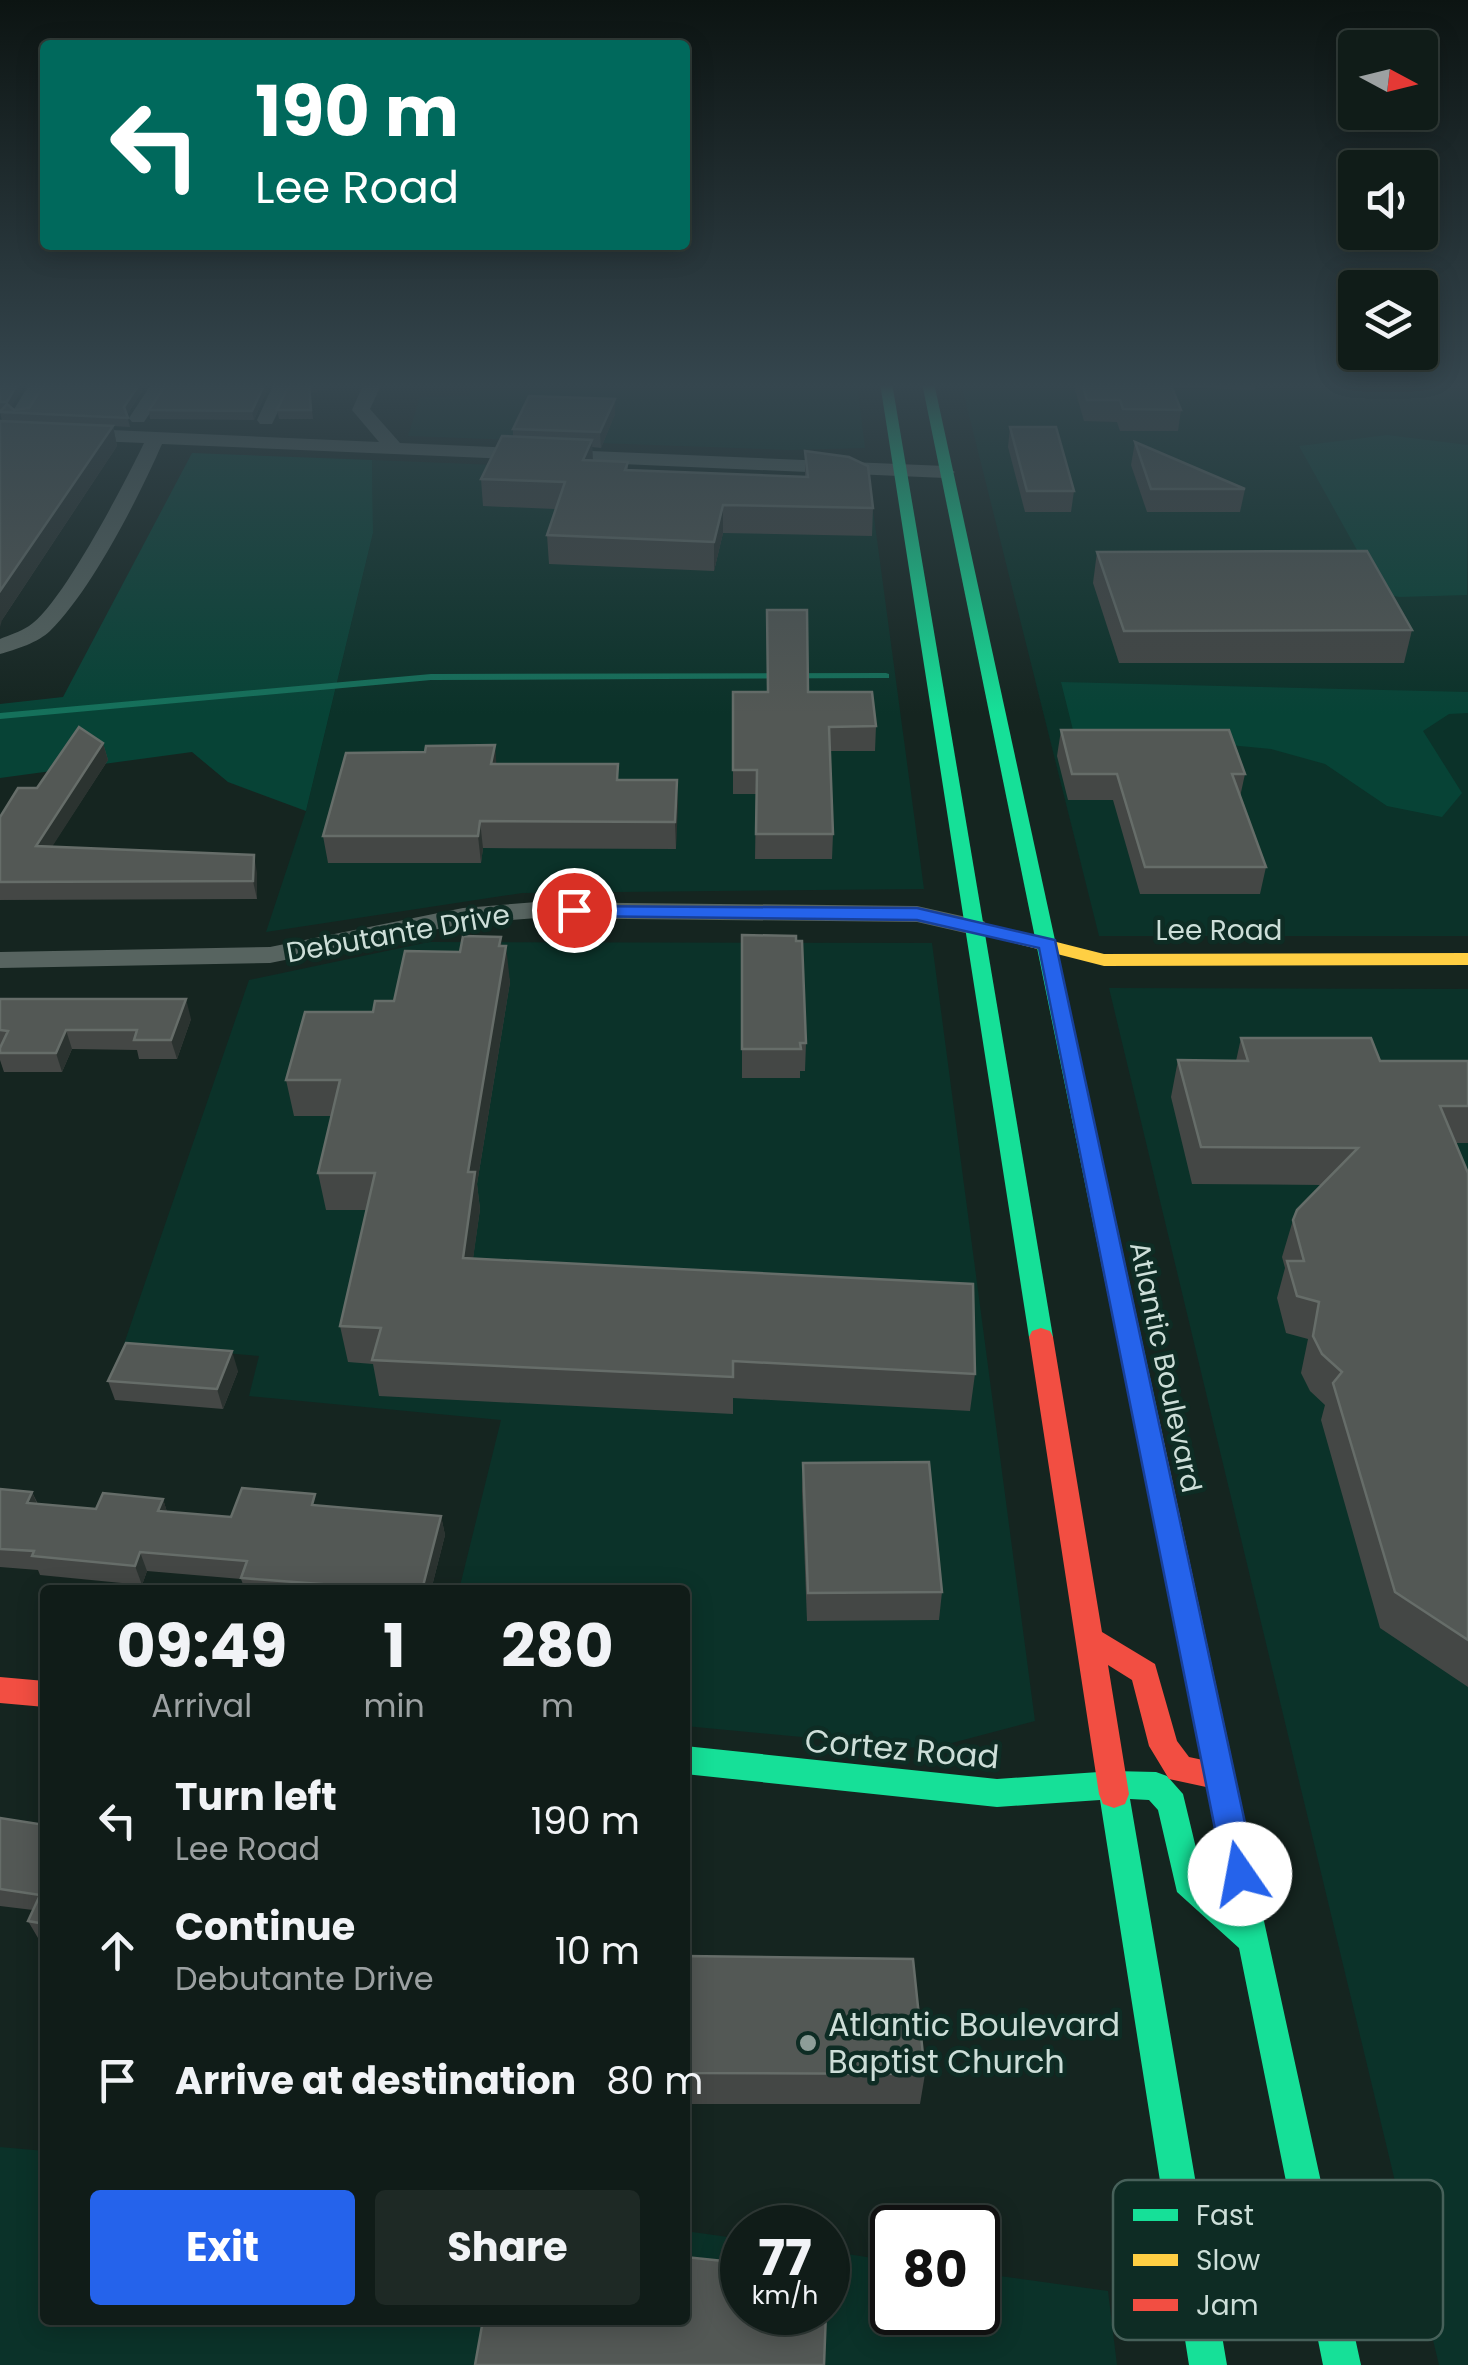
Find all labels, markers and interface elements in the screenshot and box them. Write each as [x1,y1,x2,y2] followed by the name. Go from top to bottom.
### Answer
[1338,30,1438,130] north arrow
[1338,30,1438,370] map controls
[255,62,459,161] text: 190 m
[90,80,220,210] icon: left
[1338,150,1438,250] button: sound
[255,156,459,219] text: Lee Road
[1338,270,1438,370] button: layers
[532,868,617,953] pin
[547,883,602,938] icon: arrive
[283,895,513,972] street label: Debutante Drive
[1155,911,1283,950] street label: Lee Road
[1120,1238,1211,1496] street label: Atlantic Boulevard
[116,1604,287,1688] text: 09:49
[383,1604,405,1688] text: 1
[501,1604,614,1688] text: 280
[151,1683,252,1728] text: Arrival
[364,1683,425,1728] text: min
[541,1683,574,1728] text: m
[803,1718,1001,1779] street label: Cortez Road
[175,1770,337,1823] text: Turn left
[90,1793,145,1848] icon: left
[531,1794,640,1847] text: 190 m
[1188,1822,1292,1926] position arrow
[175,1826,320,1871] text: Lee Road
[175,1900,355,1953] text: Continue
[90,1923,145,1978] icon: ahead
[555,1924,640,1977] text: 10 m
[175,1956,434,2001] text: Debutante Drive
[828,2002,1120,2084] place label: Atlantic Boulevard Baptist Church
[797,2032,819,2054] marker: Atlantic Boulevard Baptist Church
[90,2053,145,2108] icon: arrive
[175,2054,576,2107] text: Arrive at destination
[606,2054,703,2107] text: 80 m
[1113,2180,1443,2340] legend
[90,2190,355,2305] button: Exit
[375,2190,640,2305] button: Share
[1196,2196,1254,2235] text: Fast
[870,2205,1000,2335] speed limit sign: 80
[758,2222,812,2293] text: 77
[1196,2241,1260,2280] text: Slow
[752,2278,818,2313] text: km/h
[1196,2286,1259,2325] text: Jam

